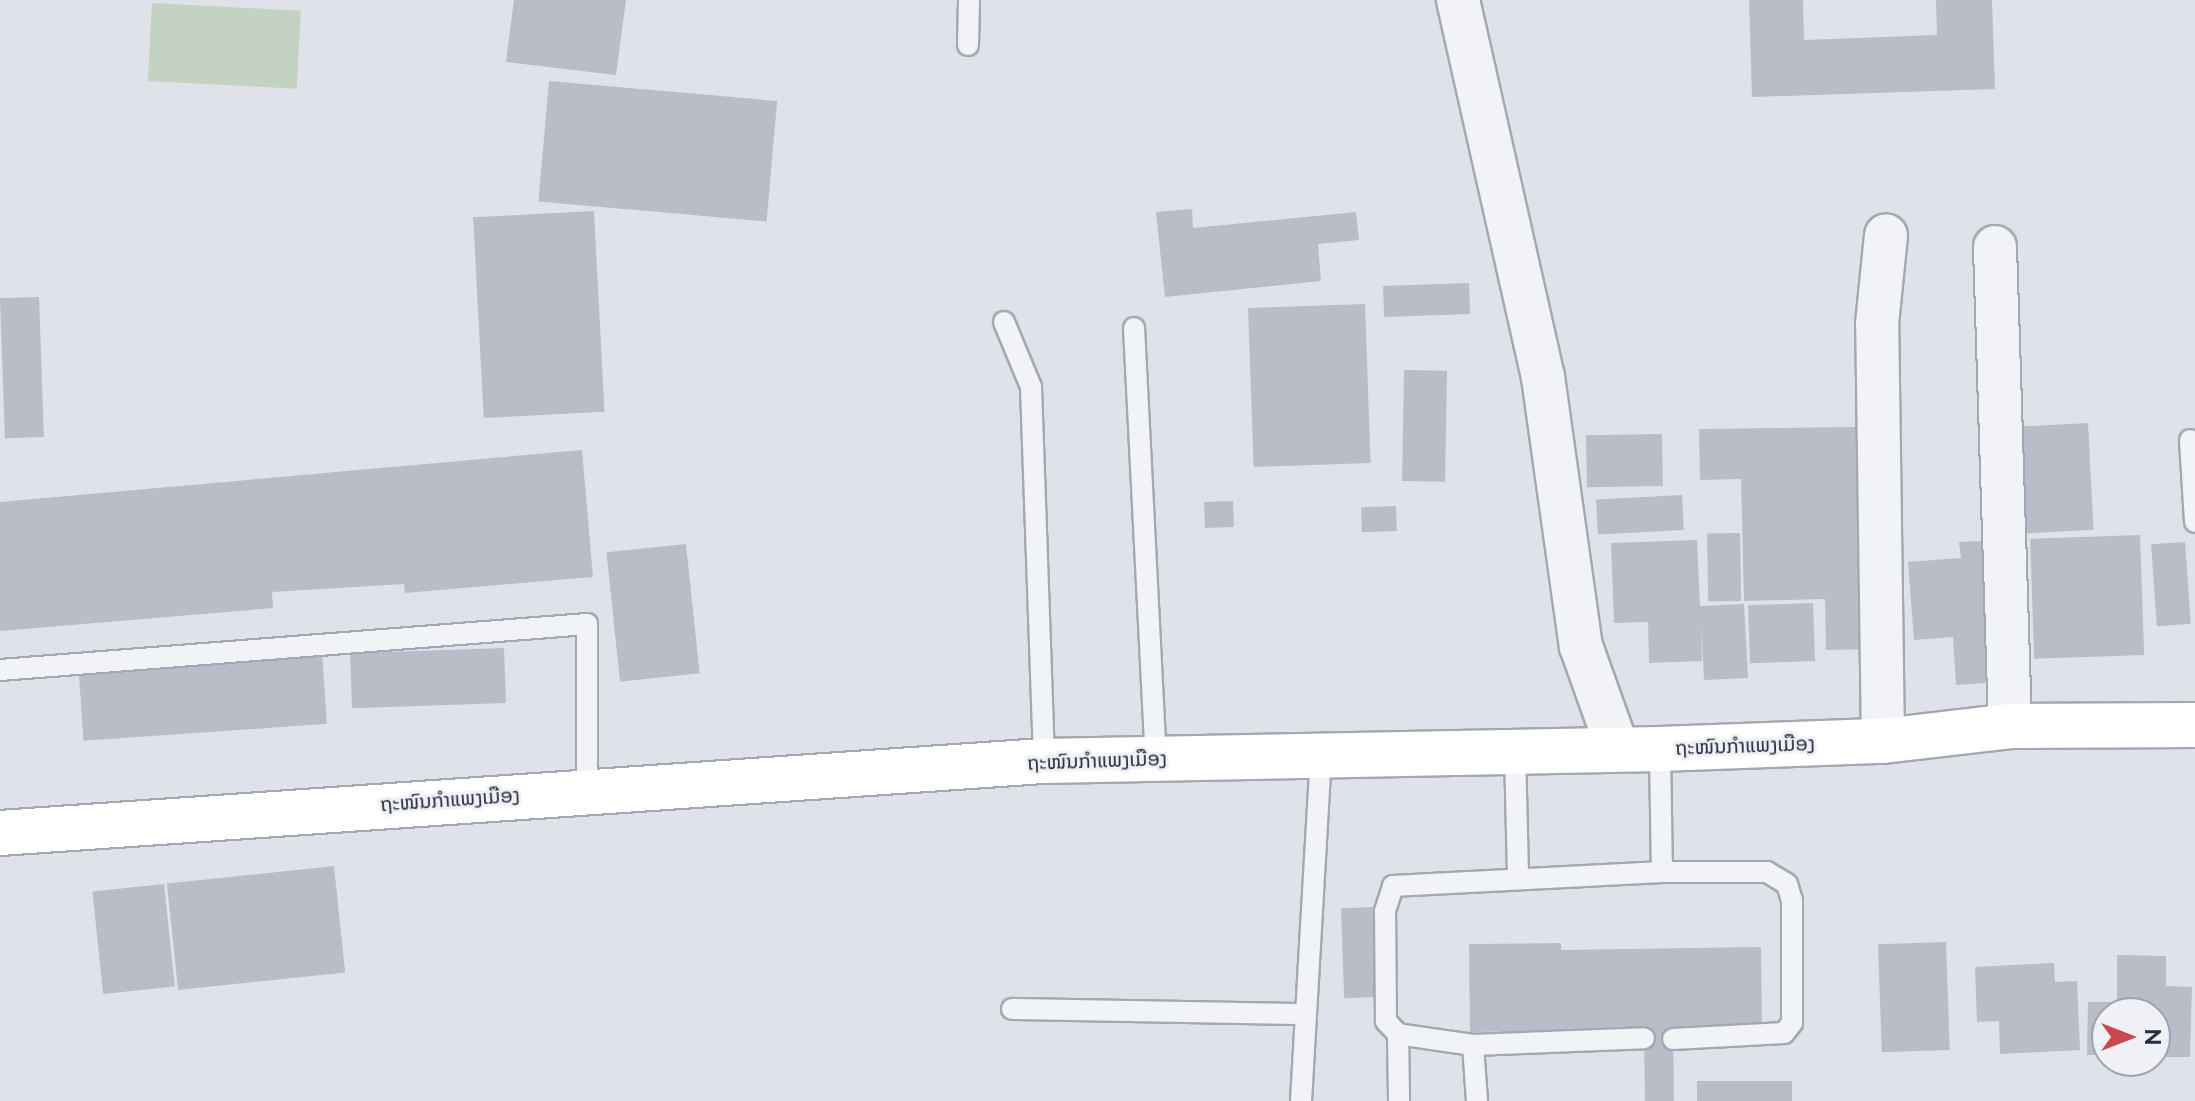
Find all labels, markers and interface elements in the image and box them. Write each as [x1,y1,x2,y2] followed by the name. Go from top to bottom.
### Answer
[1675,732,1815,760] street label: ຖະໜົນກຳແພງເມືອງ
[1027,747,1167,775] street label: ຖະໜົນກຳແພງເມືອງ
[379,783,521,817] street label: ຖະໜົນກຳແພງເມືອງ
[2091,997,2171,1077] north arrow
[2140,1029,2166,1045] text: N

